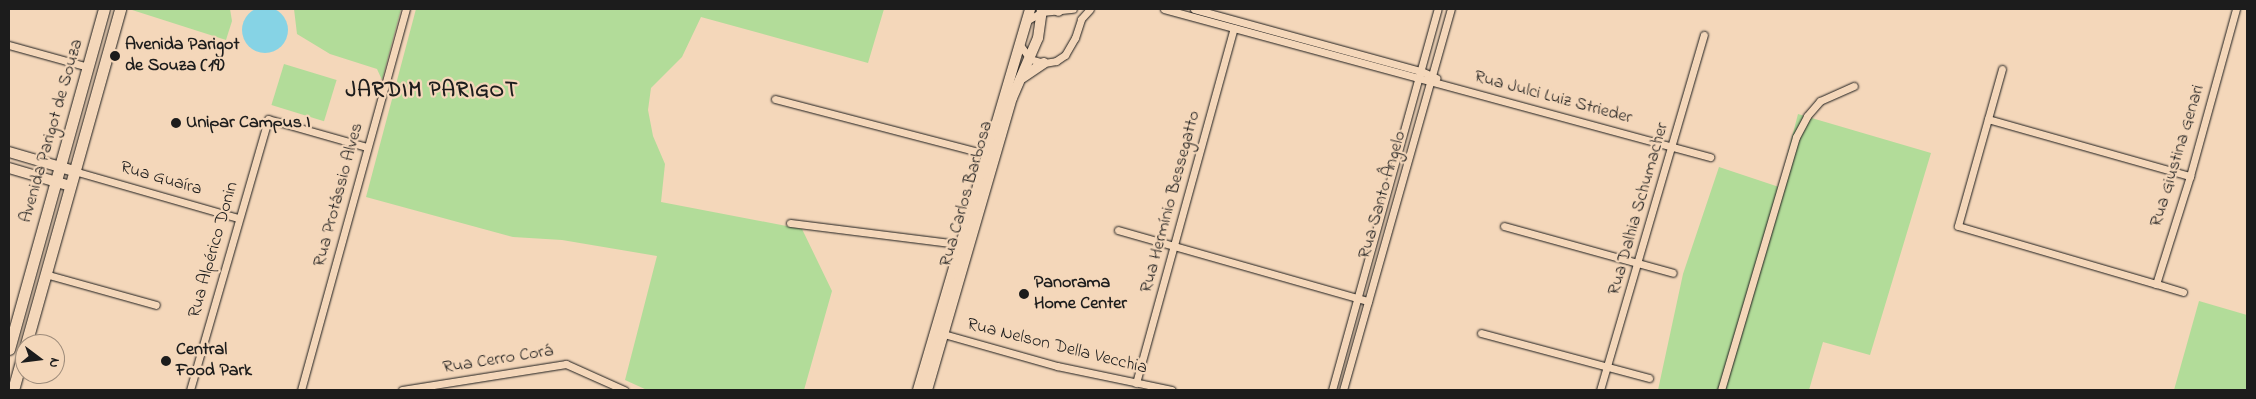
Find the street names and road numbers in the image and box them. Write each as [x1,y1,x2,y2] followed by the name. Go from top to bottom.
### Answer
[15,37,89,225] street label: Avenida Parigot de Souza
[1472,67,1634,129] street label: Rua Julci Luiz Strieder
[2146,82,2210,230] street label: Rua Giustina Genari
[1136,109,1206,295] street label: Rua Hermínio Bessegatto
[936,119,998,269] street label: Rua Carlos Barbosa
[1604,120,1674,298] street label: Rua Dalhia Schumacher
[309,121,369,269] street label: Rua Protássio Alves
[1354,129,1412,261] street label: Rua Santo Ângelo
[118,157,204,201] street label: Rua Guaíra
[184,179,244,321] street label: Rua Alpérico Donin
[965,314,1149,380] street label: Rua Nelson Della Vecchia
[441,341,555,379] street label: Rua Cerro Corá

